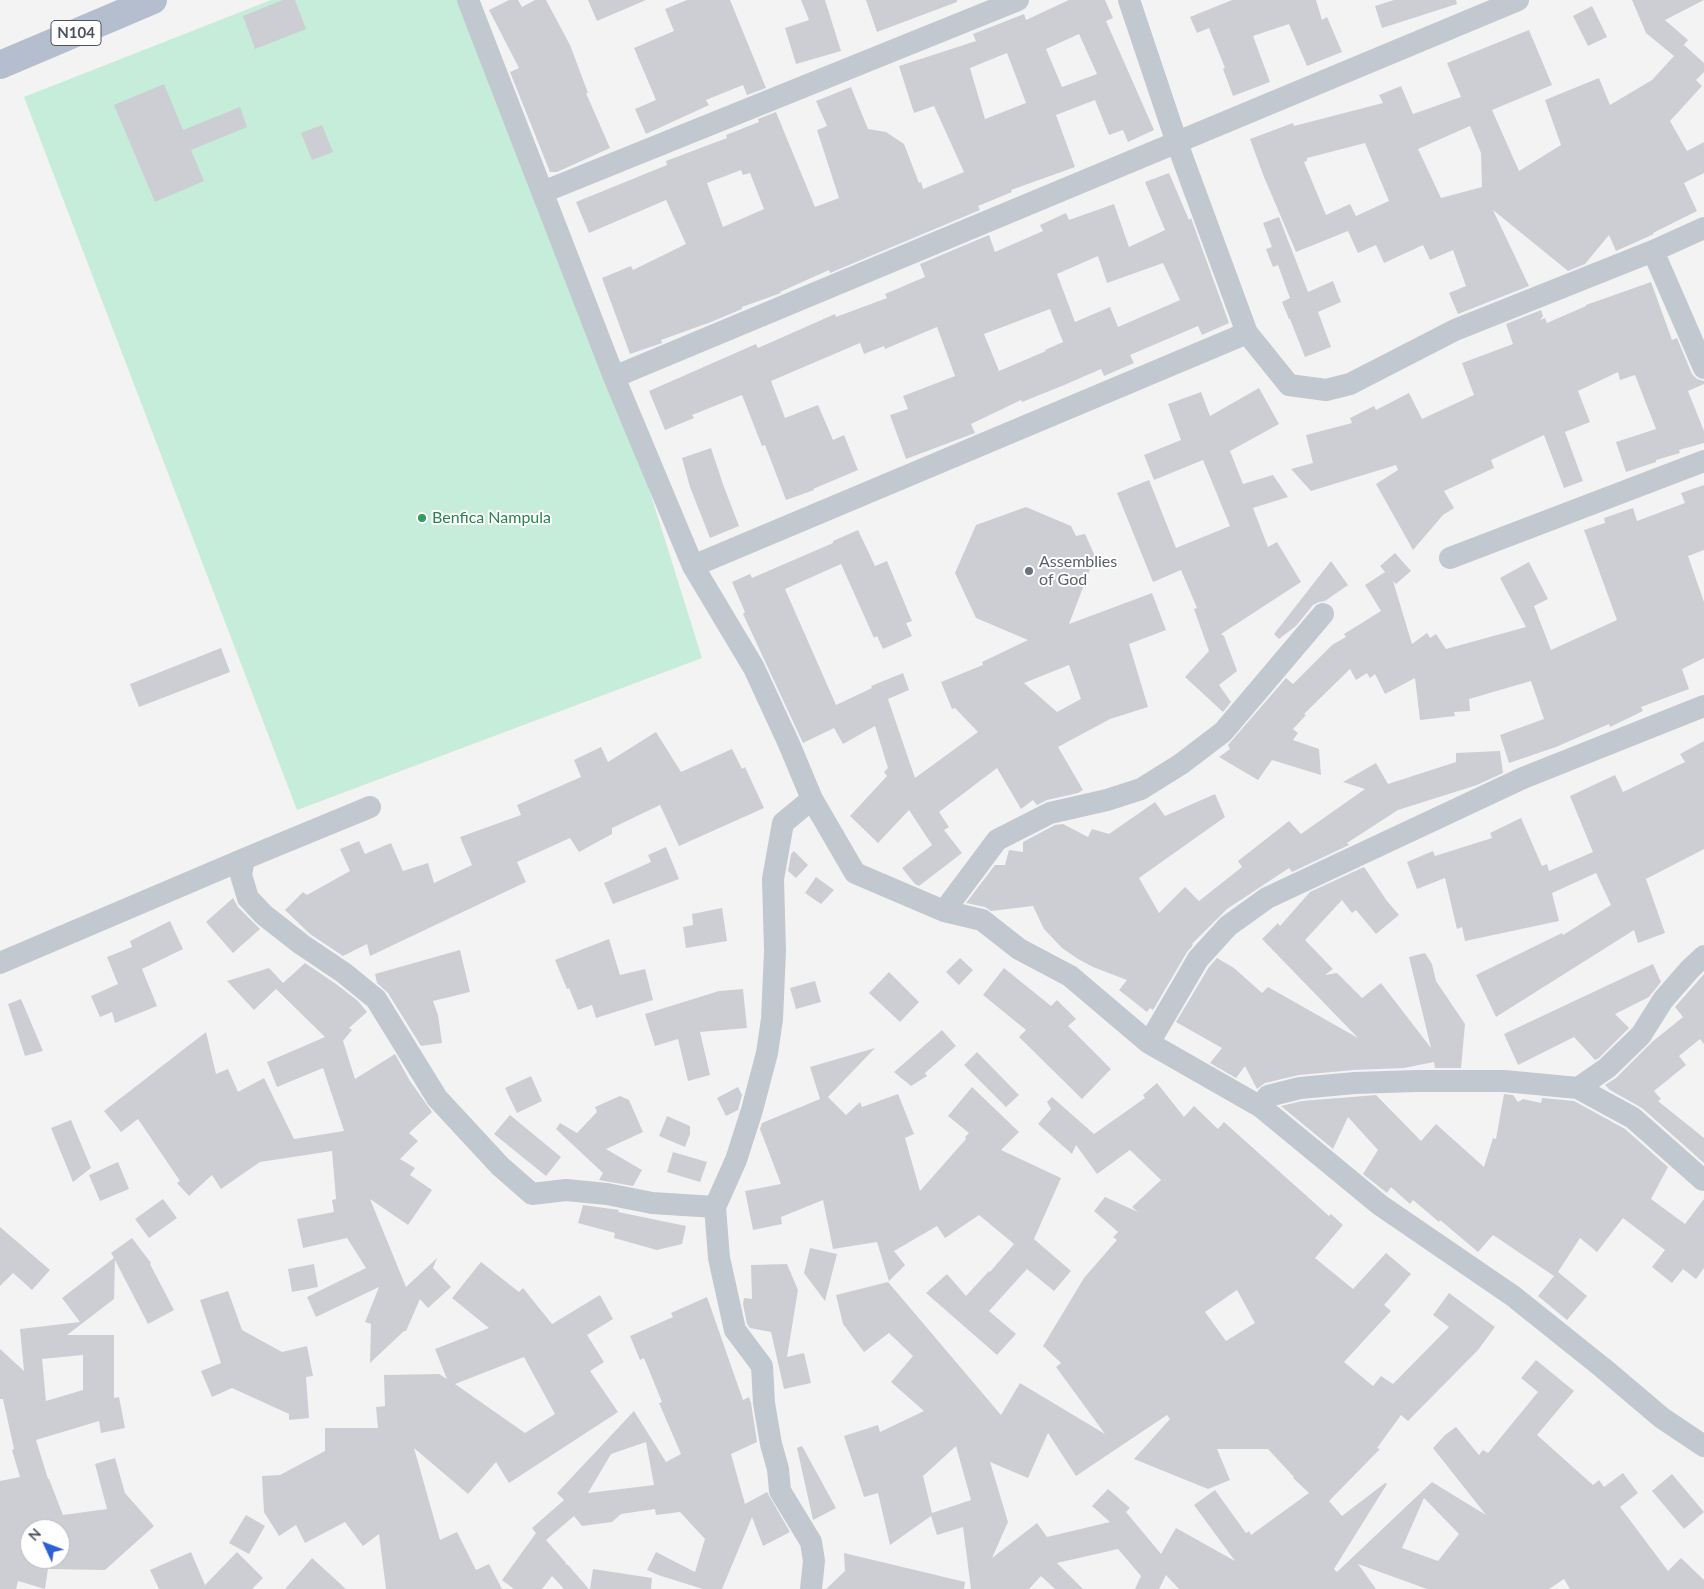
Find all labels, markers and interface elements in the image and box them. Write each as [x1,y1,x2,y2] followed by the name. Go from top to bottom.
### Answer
[51,20,101,46] road number: N104
[432,508,551,528] place label: Benfica Nampula
[416,512,428,524] marker: Benfica Nampula
[1039,552,1117,590] place label: Assemblies of God
[1023,565,1035,577] marker: Assemblies of God
[20,1519,70,1569] north arrow
[24,1524,44,1544] text: N

